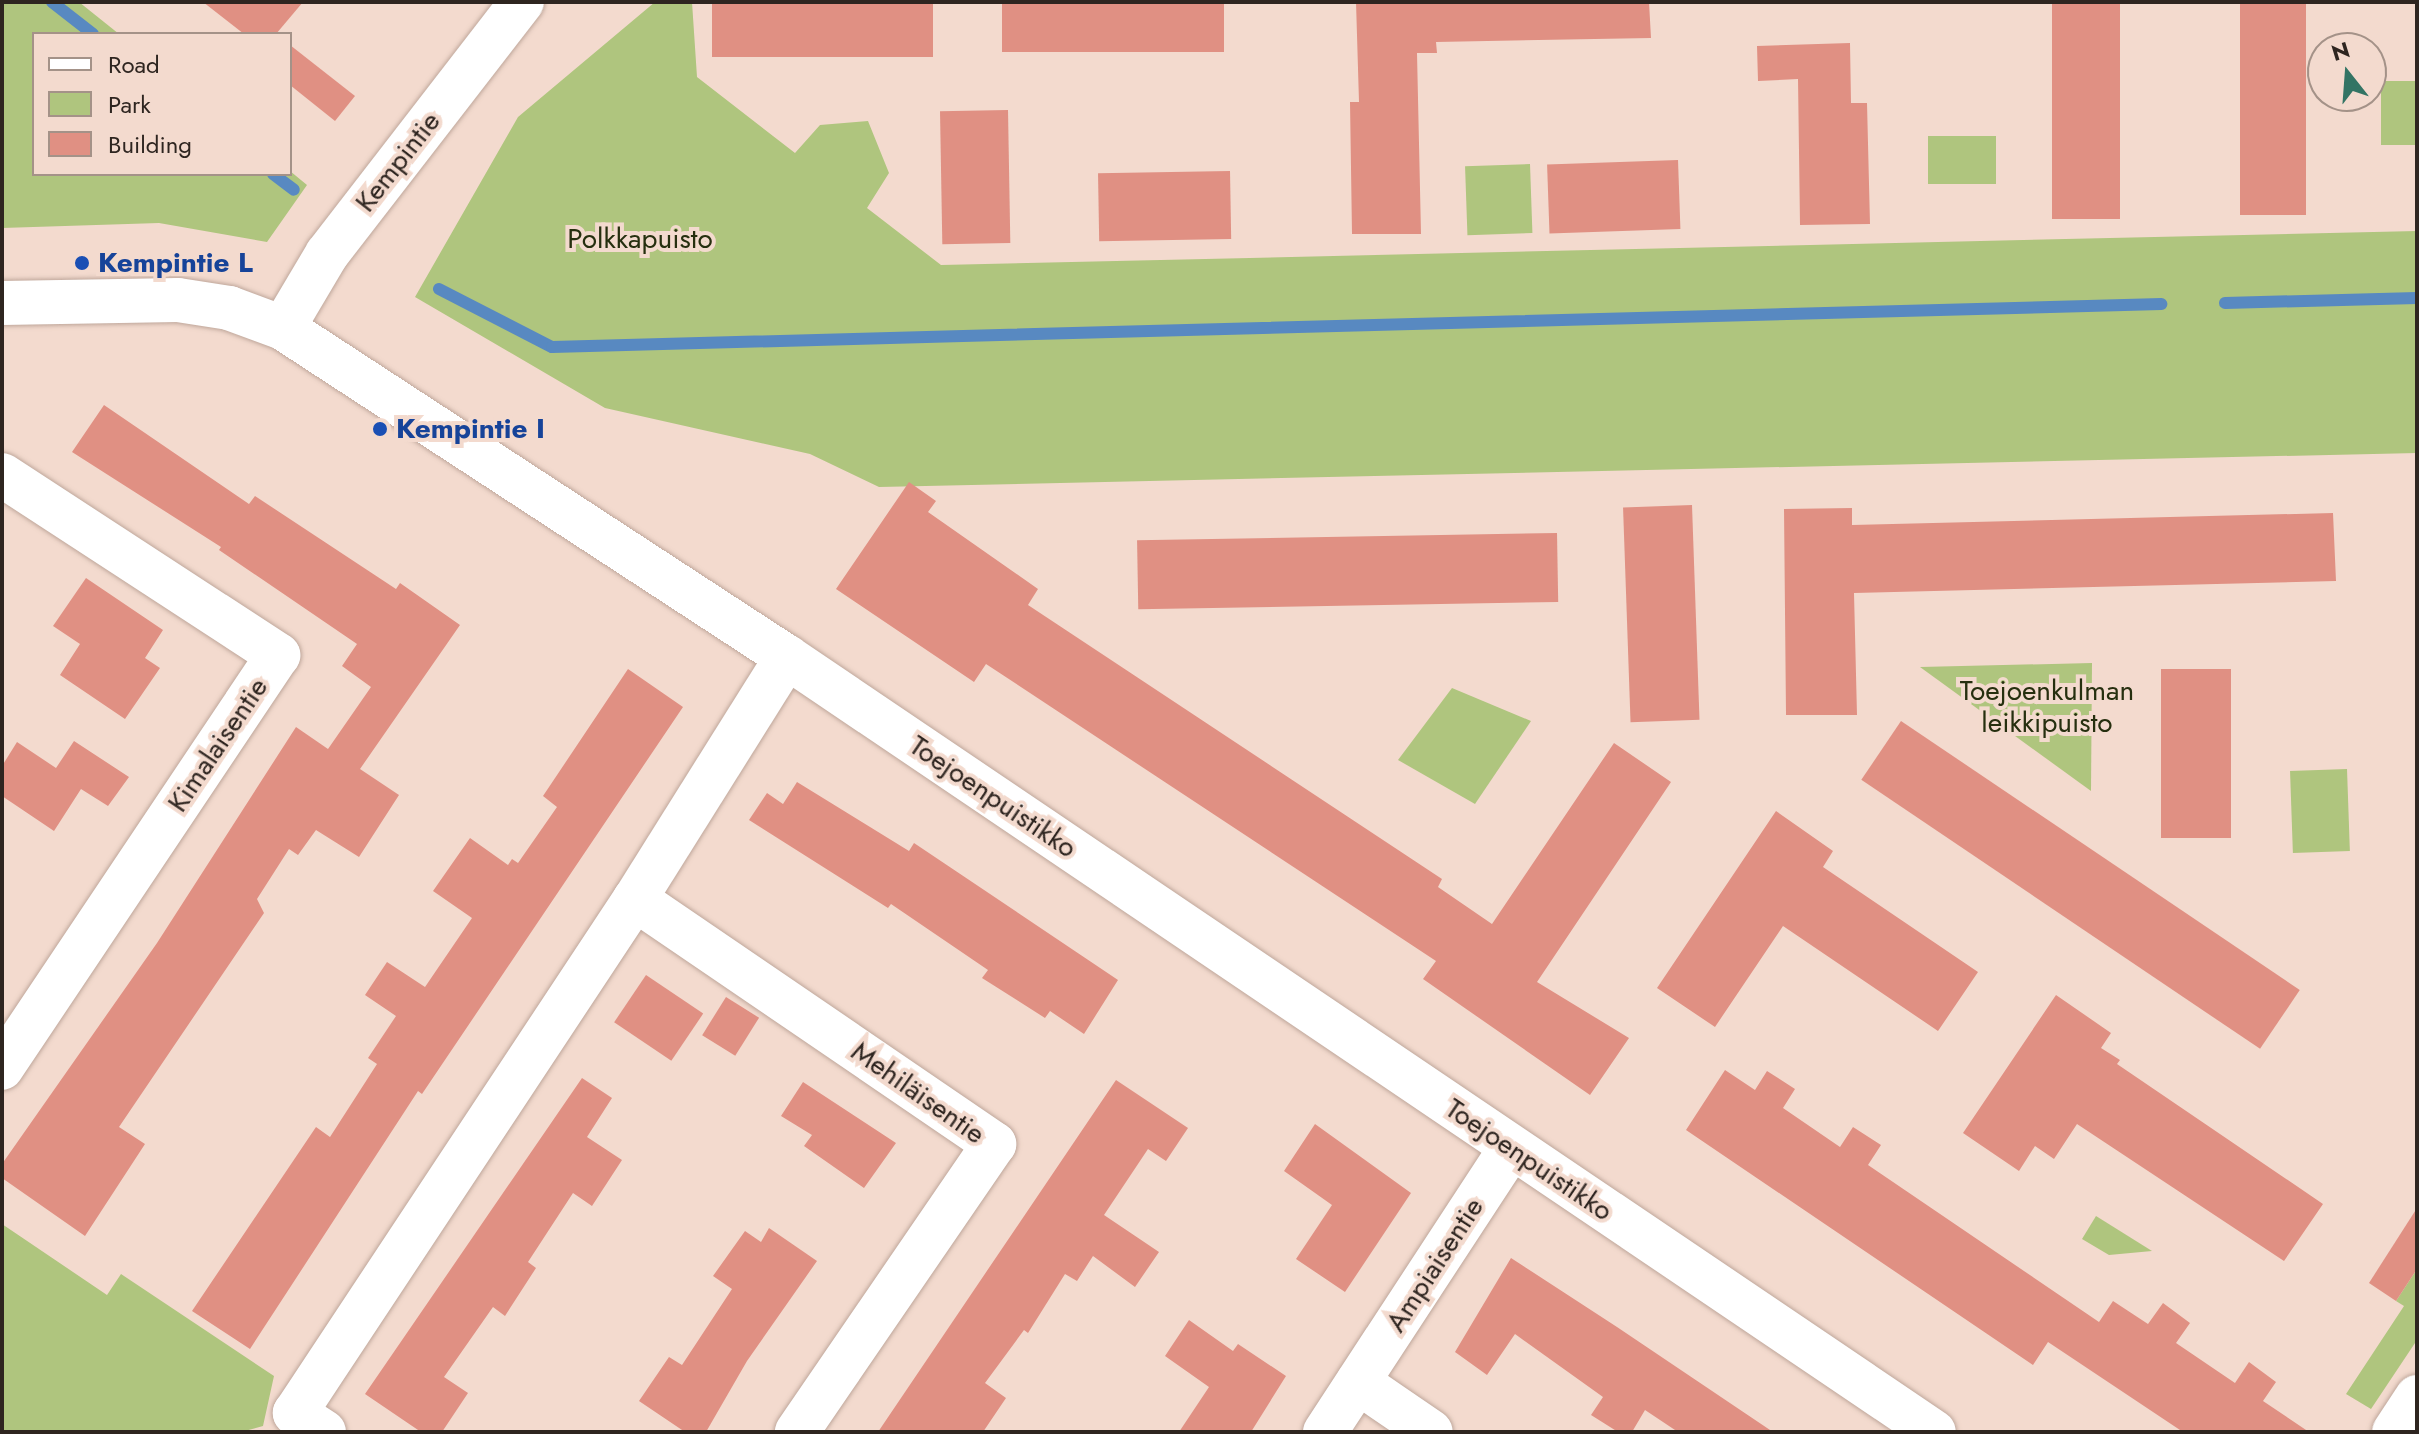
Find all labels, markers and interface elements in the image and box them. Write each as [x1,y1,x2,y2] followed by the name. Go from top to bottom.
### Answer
[32,32,292,176] legend
[2307,32,2387,112] north arrow
[2328,33,2354,69] text: N
[108,47,160,82] text: Road
[108,87,151,122] text: Park
[349,105,447,219] street label: Kempintie
[108,127,192,162] text: Building
[567,222,713,256] park label: Polkkapuisto
[98,246,253,280] place label: Kempintie L
[73,254,91,272] marker: Kempintie L
[396,412,545,446] place label: Kempintie I
[371,420,389,438] marker: Kempintie I
[161,672,275,818] street label: Kimalaisentie
[1960,674,2134,740] park label: Toejoenkulman leikkipuisto
[903,729,1083,865] street label: Toejoenpuistikko
[845,1035,991,1151] street label: Mehiläisentie
[1439,1092,1619,1228] street label: Toejoenpuistikko
[1379,1192,1491,1338] street label: Ampiaisentie

